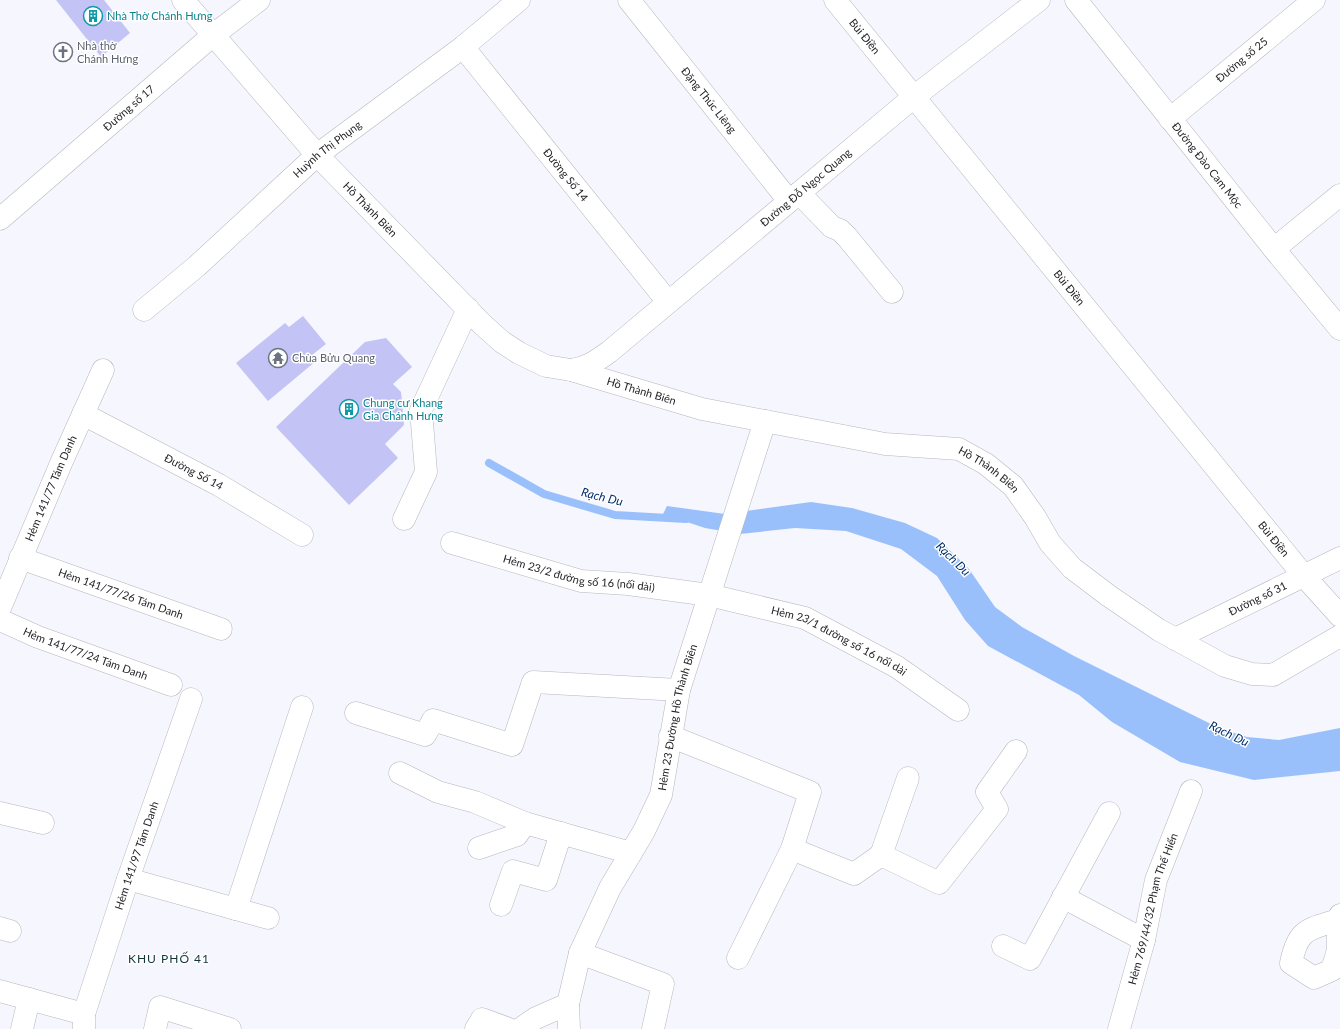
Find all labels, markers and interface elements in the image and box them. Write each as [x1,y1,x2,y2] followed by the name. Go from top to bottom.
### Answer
[82,5,104,27] building icon: Nhà Thờ Chánh Hưng
[107,9,213,22] place label: Nhà Thờ Chánh Hưng
[847,16,883,56] street label: Bùi Điền
[1213,34,1270,85] street label: Đường số 25
[77,39,138,65] place label: Nhà thờ Chánh Hưng
[52,41,74,63] church icon: Nhà thờ Chánh Hưng
[679,64,740,136] street label: Đặng Thúc Liêng
[100,82,157,133] street label: Đường số 17
[290,117,364,180] street label: Huỳnh Thị Phụng
[1170,119,1246,210] street label: Đường Đào Cam Mộc
[541,145,592,204] street label: Đường Số 14
[757,145,854,229] street label: Đường Đỗ Ngọc Quang
[341,179,400,239] street label: Hồ Thành Biên
[1051,267,1088,308] street label: Bùi Điền
[267,347,289,369] temple icon: Chùa Bửu Quang
[292,351,375,364] place label: Chùa Bửu Quang
[605,374,678,407] street label: Hồ Thành Biên
[363,396,443,422] place label: Chung cư Khang Gia Chánh Hưng
[338,398,360,420] building icon: Chung cư Khang Gia Chánh Hưng
[22,433,79,543] street label: Hẻm 141/77 Tám Danh
[956,443,1022,495] street label: Hồ Thành Biên
[162,451,226,492] street label: Đường Số 14
[580,484,624,509] water label: Rạch Du
[1256,518,1292,559] street label: Bùi Điền
[933,538,974,579] water label: Rạch Du
[502,551,656,594] street label: Hẻm 23/2 đường số 16 (nối dài)
[57,565,185,621] street label: Hẻm 141/77/26 Tám Danh
[1226,578,1289,618] street label: Đường số 31
[770,603,910,678] street label: Hẻm 23/1 đường số 16 nối dài
[21,624,150,682] street label: Hẻm 141/77/24 Tám Danh
[655,642,699,792] street label: Hẻm 23 Đường Hồ Thành Biên
[1207,718,1252,750] water label: Rạch Du
[111,799,161,911] street label: Hẻm 141/97 Tám Danh
[1125,831,1180,986] street label: Hẻm 769/44/32 Phạm Thế Hiển
[128,951,210,966] district label: KHU PHỐ 41

